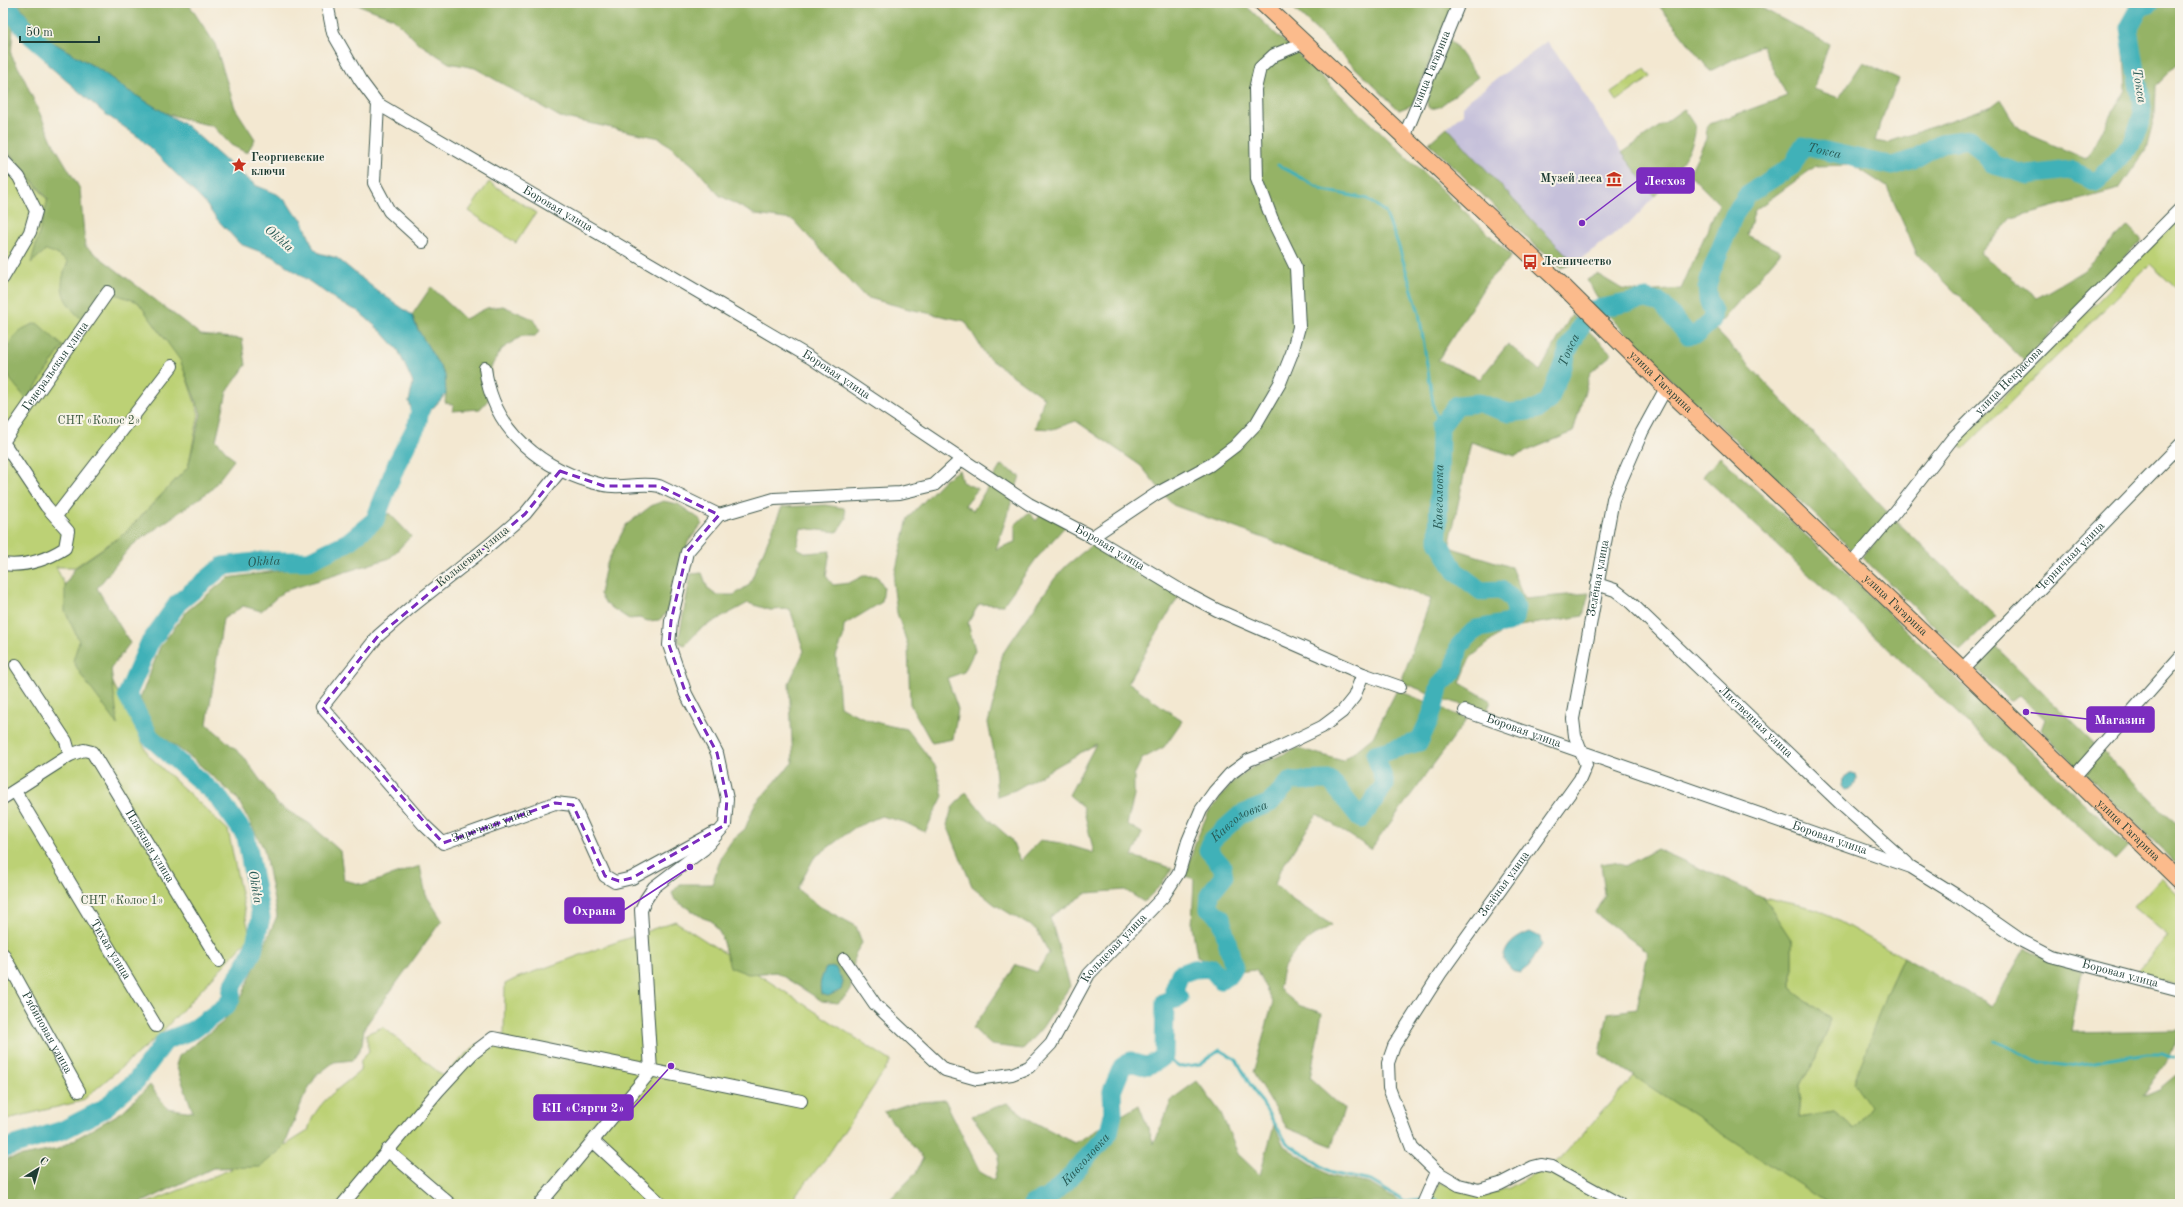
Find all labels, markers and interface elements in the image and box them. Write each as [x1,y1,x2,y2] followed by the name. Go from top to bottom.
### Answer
[20,18,99,44] scale bar
[26,26,53,39] text: 50 m
[1410,29,1453,111] street label: улица Гагарина
[2130,68,2148,104] water label: Токса
[1806,141,1843,161] water label: Токса
[251,152,325,178] place label: Георгиевские ключи
[230,156,248,174] place icon: Георгиевские ключи
[1637,168,1694,193] callout: Лесхоз
[1605,170,1623,188] museum icon: Музей леса
[1540,173,1602,185] place label: Музей леса
[1645,175,1686,188] text: Лесхоз
[521,184,595,234] street label: Боровая улица
[262,223,296,255] water label: Okhta
[1521,253,1539,271] bus stop icon: Лесничество
[1542,256,1612,268] place label: Лесничество
[20,320,91,413] street label: Генеральская улица
[1556,331,1582,368] water label: Токса
[1973,345,2045,418] street label: улица Некрасова
[800,348,872,402] street label: Боровая улица
[1626,349,1694,415] street label: улица Гагарина
[57,415,141,427] park label: СНТ «Колос 2»
[1432,464,1446,531] water label: Кавголовка
[2034,520,2107,595] street label: Черничная улица
[1073,523,1147,573] street label: Боровая улица
[434,524,512,590] street label: Кольцевая улица
[1586,539,1611,617] street label: Зелёная улица
[246,555,281,569] water label: Okhta
[1861,572,1929,639] street label: улица Гагарина
[1716,684,1795,760] street label: Лиственная улица
[2087,707,2154,732] callout: Магазин
[1484,713,1563,750] street label: Боровая улица
[2095,714,2145,727] text: Магазин
[2094,797,2162,864] street label: улица Гагарина
[1208,798,1269,845] water label: Кавголовка
[450,806,534,845] street label: Заречная улица
[123,808,176,885] street label: Пляжная улица
[1790,820,1869,857] street label: Боровая улица
[1477,849,1532,919] street label: Зелёная улица
[246,869,264,905] water label: Okhta
[80,895,164,907] park label: СНТ «Колос 1»
[565,898,624,923] callout: Охрана
[572,905,616,918] text: Охрана
[1079,912,1149,985] street label: Кольцевая улица
[88,918,133,982] street label: Тихая улица
[2080,958,2160,990] street label: Боровая улица
[19,990,74,1076] street label: Рябиновая улица
[534,1095,633,1120] callout: КП «Сярги 2»
[541,1102,625,1115] text: КП «Сярги 2»
[1058,1130,1112,1189] water label: Кавголовка
[18,1149,58,1189] north arrow
[37,1156,49,1169] text: С

